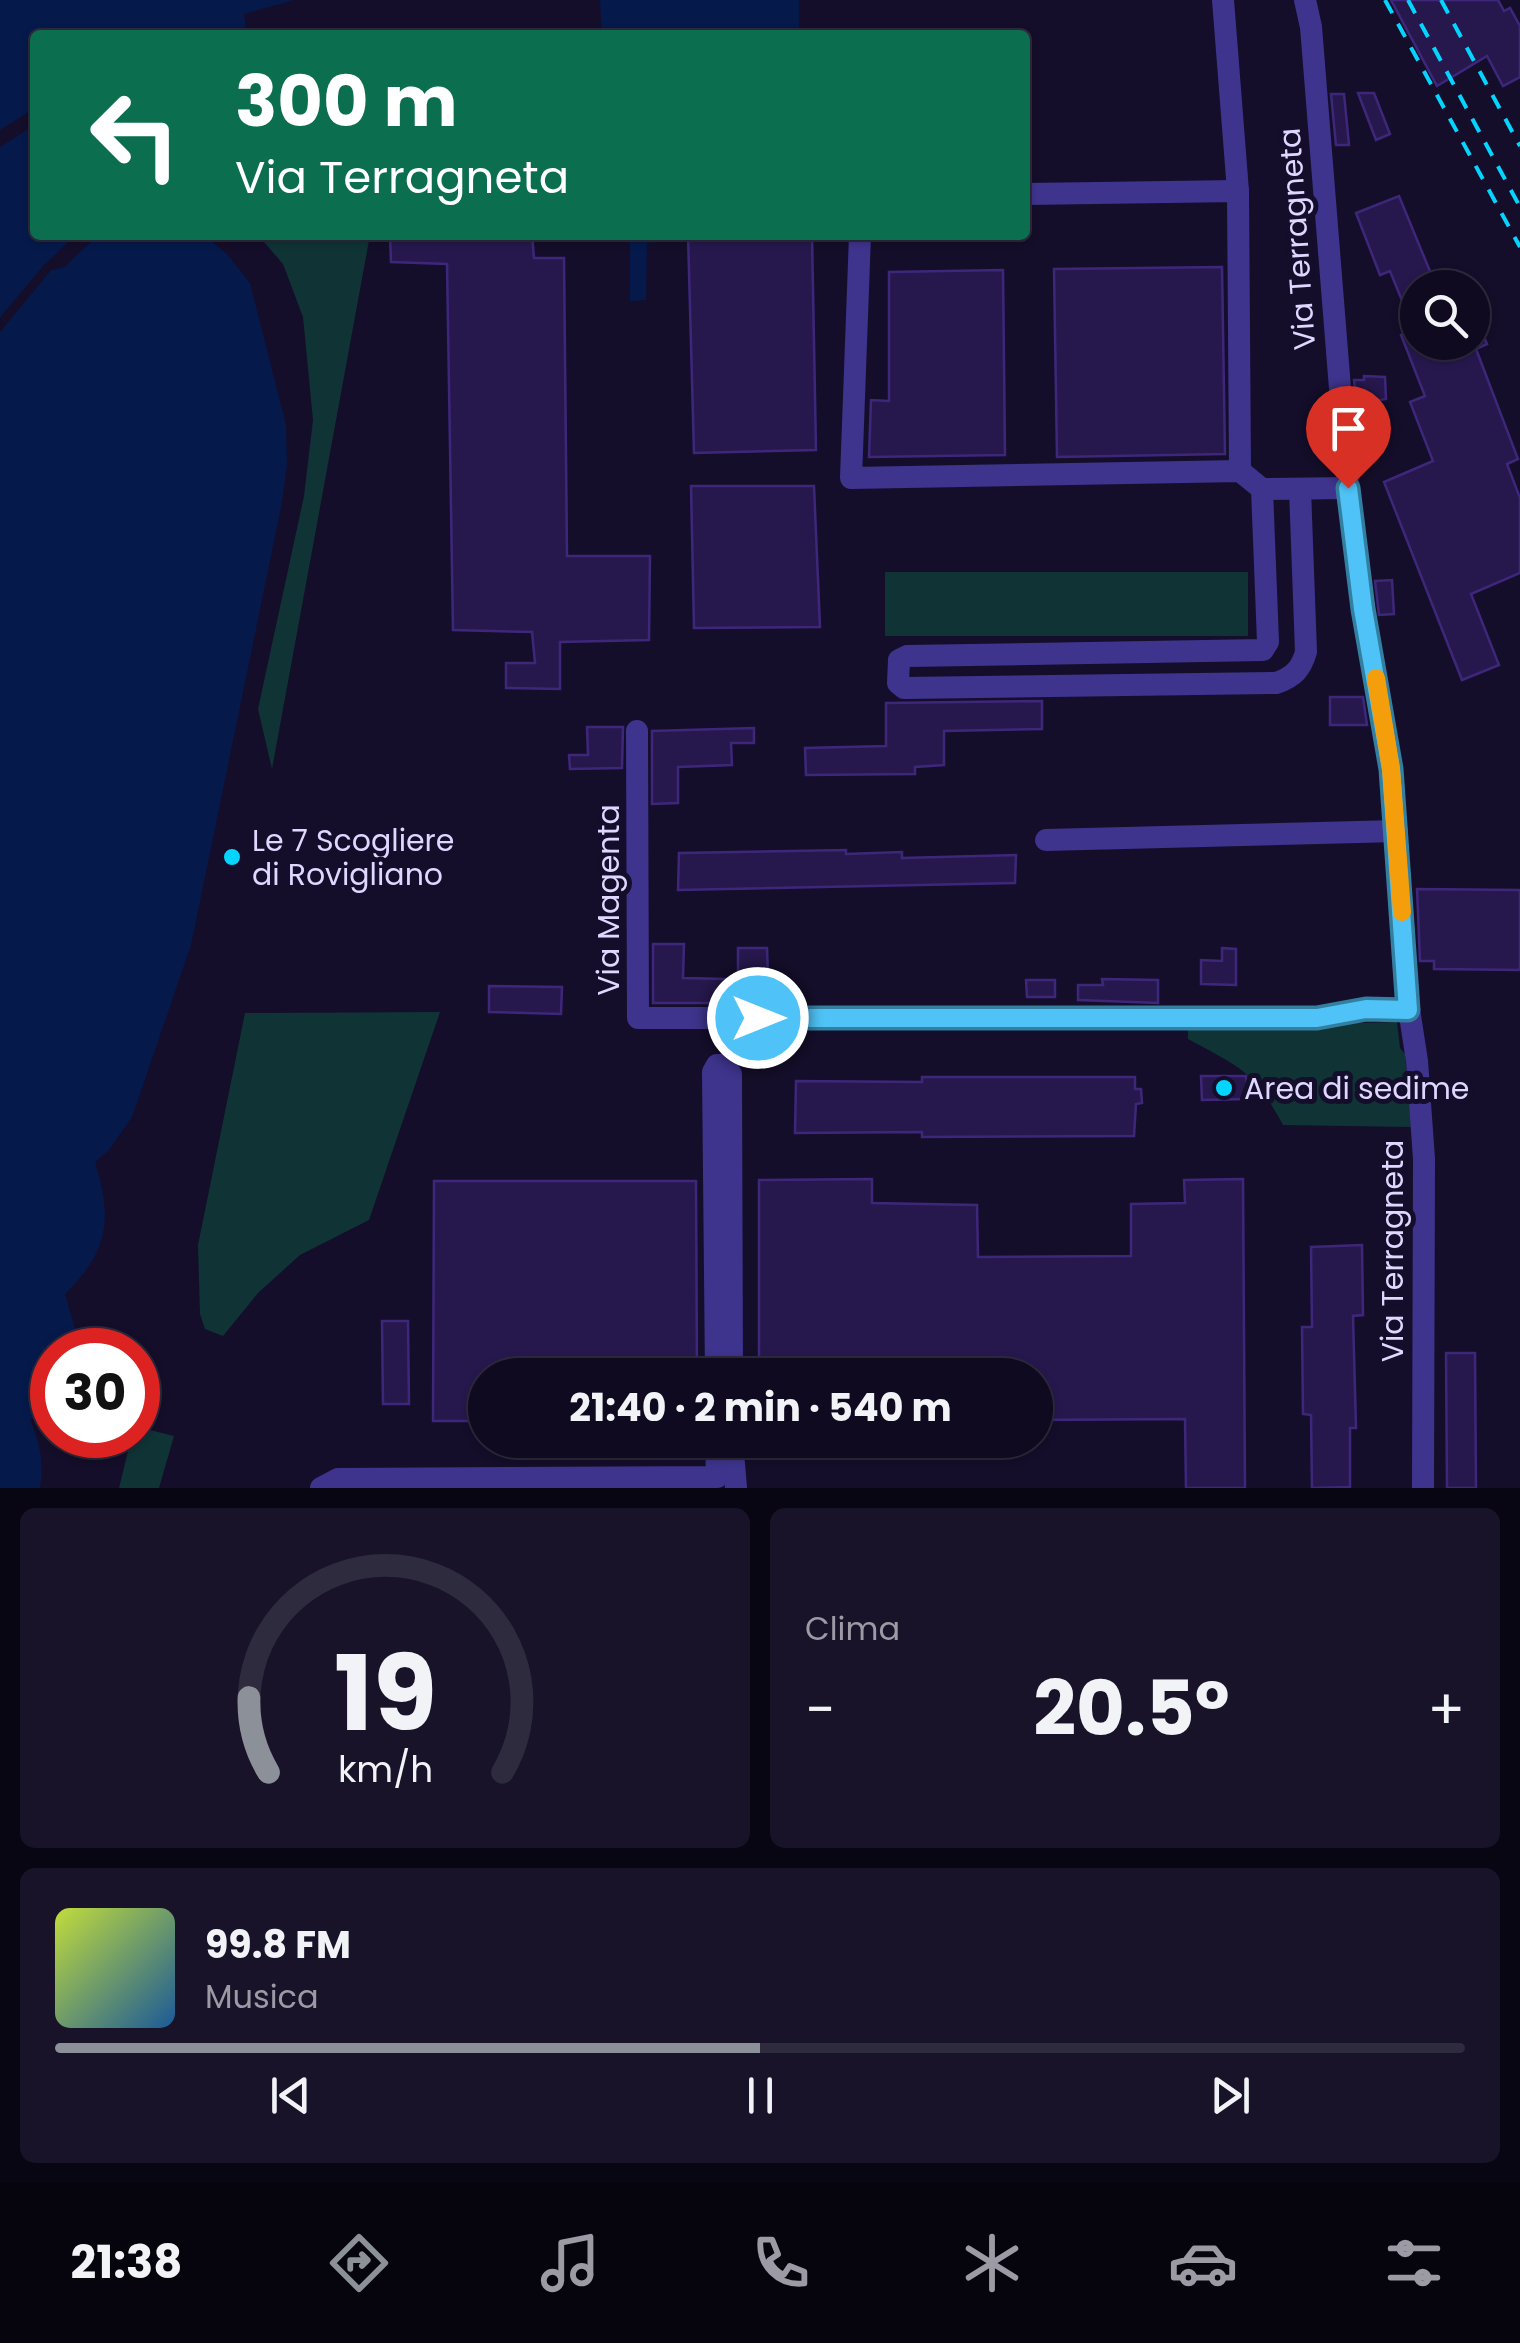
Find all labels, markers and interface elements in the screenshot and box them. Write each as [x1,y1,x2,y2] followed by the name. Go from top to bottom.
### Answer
[235,52,458,151] text: 300 m
[70,70,200,200] icon: left
[1268,126,1326,352] street label: Via Terragneta
[235,146,569,209] text: Via Terragneta
[1400,270,1490,360] map controls
[1400,270,1490,360] button: search
[1306,386,1391,489] pin
[1321,401,1376,456] icon: arrive
[587,804,630,996] street label: Via Magenta
[252,819,454,896] place label: Le 7 Scogliere di Rovigliano
[221,846,243,868] marker: Le 7 Scogliere di Rovigliano
[706,966,810,1070] position arrow
[1244,1067,1469,1110] place label: Area di sedime
[1213,1077,1235,1099] marker: Area di sedime
[1371,1140,1414,1362] street label: Via Terragneta
[30,1328,160,1458] speed limit sign: 30
[569,1381,952,1434] text: 21:40 · 2 min · 540 m
[805,1606,900,1651] text: Clima
[333,1621,437,1766] text: 19
[1033,1656,1230,1761] text: 20.5°
[805,1671,835,1748] text: −
[1427,1671,1465,1748] text: +
[337,1744,433,1795] text: km/h
[205,1918,351,1971] text: 99.8 FM
[205,1974,319,2019] text: Musica
[263,2068,318,2123] icon: previous
[733,2068,788,2123] icon: pause
[1203,2068,1258,2123] icon: next
[324,2228,394,2298] icon: directions
[535,2228,605,2298] icon: music
[746,2228,816,2298] icon: phone
[957,2228,1027,2298] icon: climate
[1168,2228,1238,2298] icon: car
[1379,2228,1449,2298] icon: filters
[71,2231,182,2294] text: 21:38

